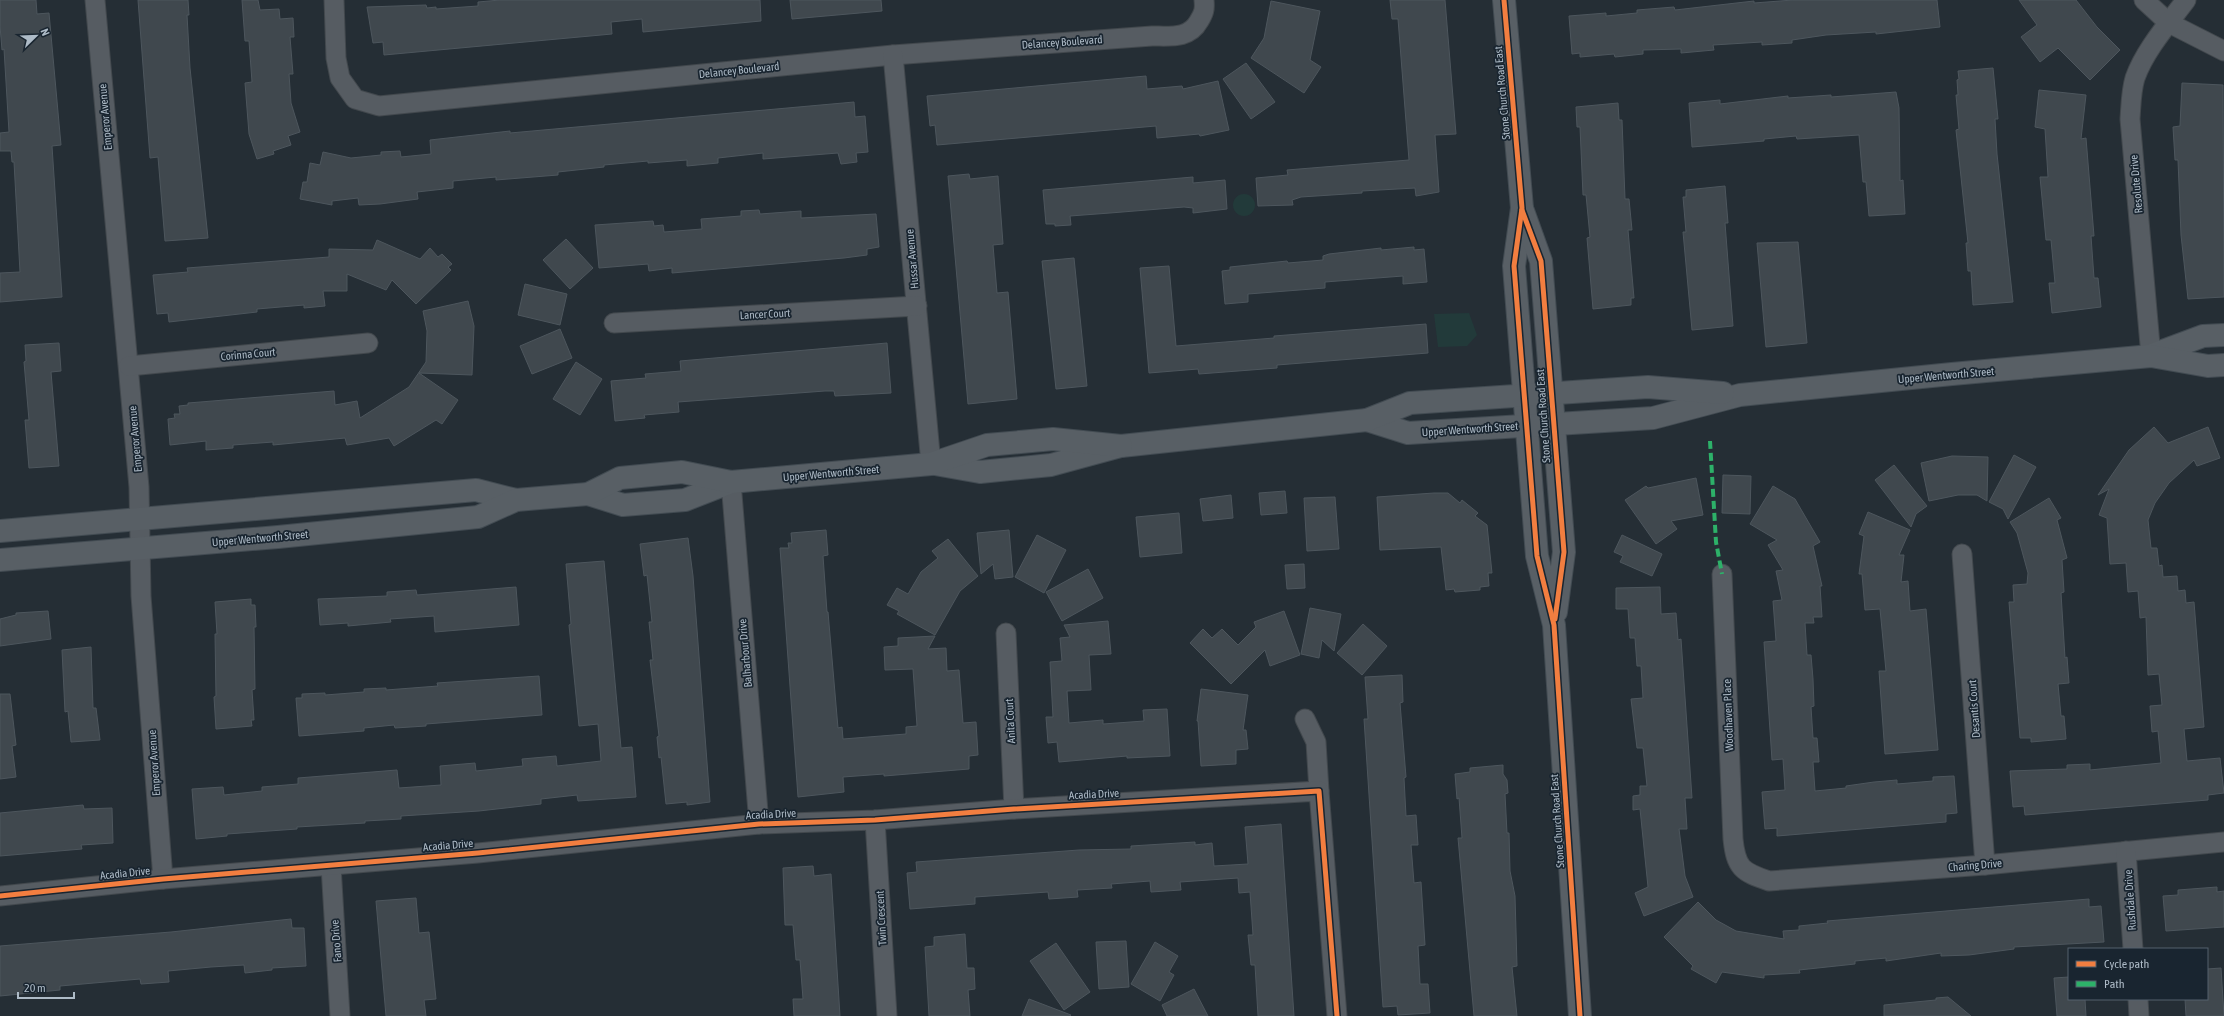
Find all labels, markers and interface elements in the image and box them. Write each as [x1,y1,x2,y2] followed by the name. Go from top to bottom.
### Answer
[16,16,56,56] north arrow
[38,27,52,37] text: N
[1021,33,1103,51] street label: Delancey Boulevard
[1492,46,1512,140] street label: Stone Church Road East
[698,60,780,80] street label: Delancey Boulevard
[96,83,114,151] street label: Emperor Avenue
[2127,154,2145,214] street label: Resolute Drive
[903,229,921,289] street label: Hussar Avenue
[740,307,790,321] street label: Lancer Court
[220,346,276,362] street label: Corinna Court
[1897,365,1995,385] street label: Upper Wentworth Street
[1534,369,1552,463] street label: Stone Church Road East
[126,405,144,473] street label: Emperor Avenue
[1421,420,1519,438] street label: Upper Wentworth Street
[782,463,880,483] street label: Upper Wentworth Street
[211,528,309,548] street label: Upper Wentworth Street
[736,618,754,688] street label: Balharbour Drive
[1721,679,1735,751] street label: Woodhaven Place
[1966,679,1982,739] street label: Desantis Court
[1003,698,1017,744] street label: Anita Court
[146,729,162,797] street label: Emperor Avenue
[1548,774,1566,868] street label: Stone Church Road East
[1069,787,1119,801] street label: Acadia Drive
[746,807,796,821] street label: Acadia Drive
[422,837,474,853] street label: Acadia Drive
[1948,857,2002,873] street label: Charing Drive
[99,864,151,882] street label: Acadia Drive
[2122,869,2138,931] street label: Rushdale Drive
[874,890,888,946] street label: Twin Crescent
[329,919,343,963] street label: Fano Drive
[2068,948,2208,1000] legend
[2104,957,2149,971] text: Cycle path
[18,974,74,1000] scale bar
[2104,977,2125,991] text: Path
[24,981,46,995] text: 20 m

